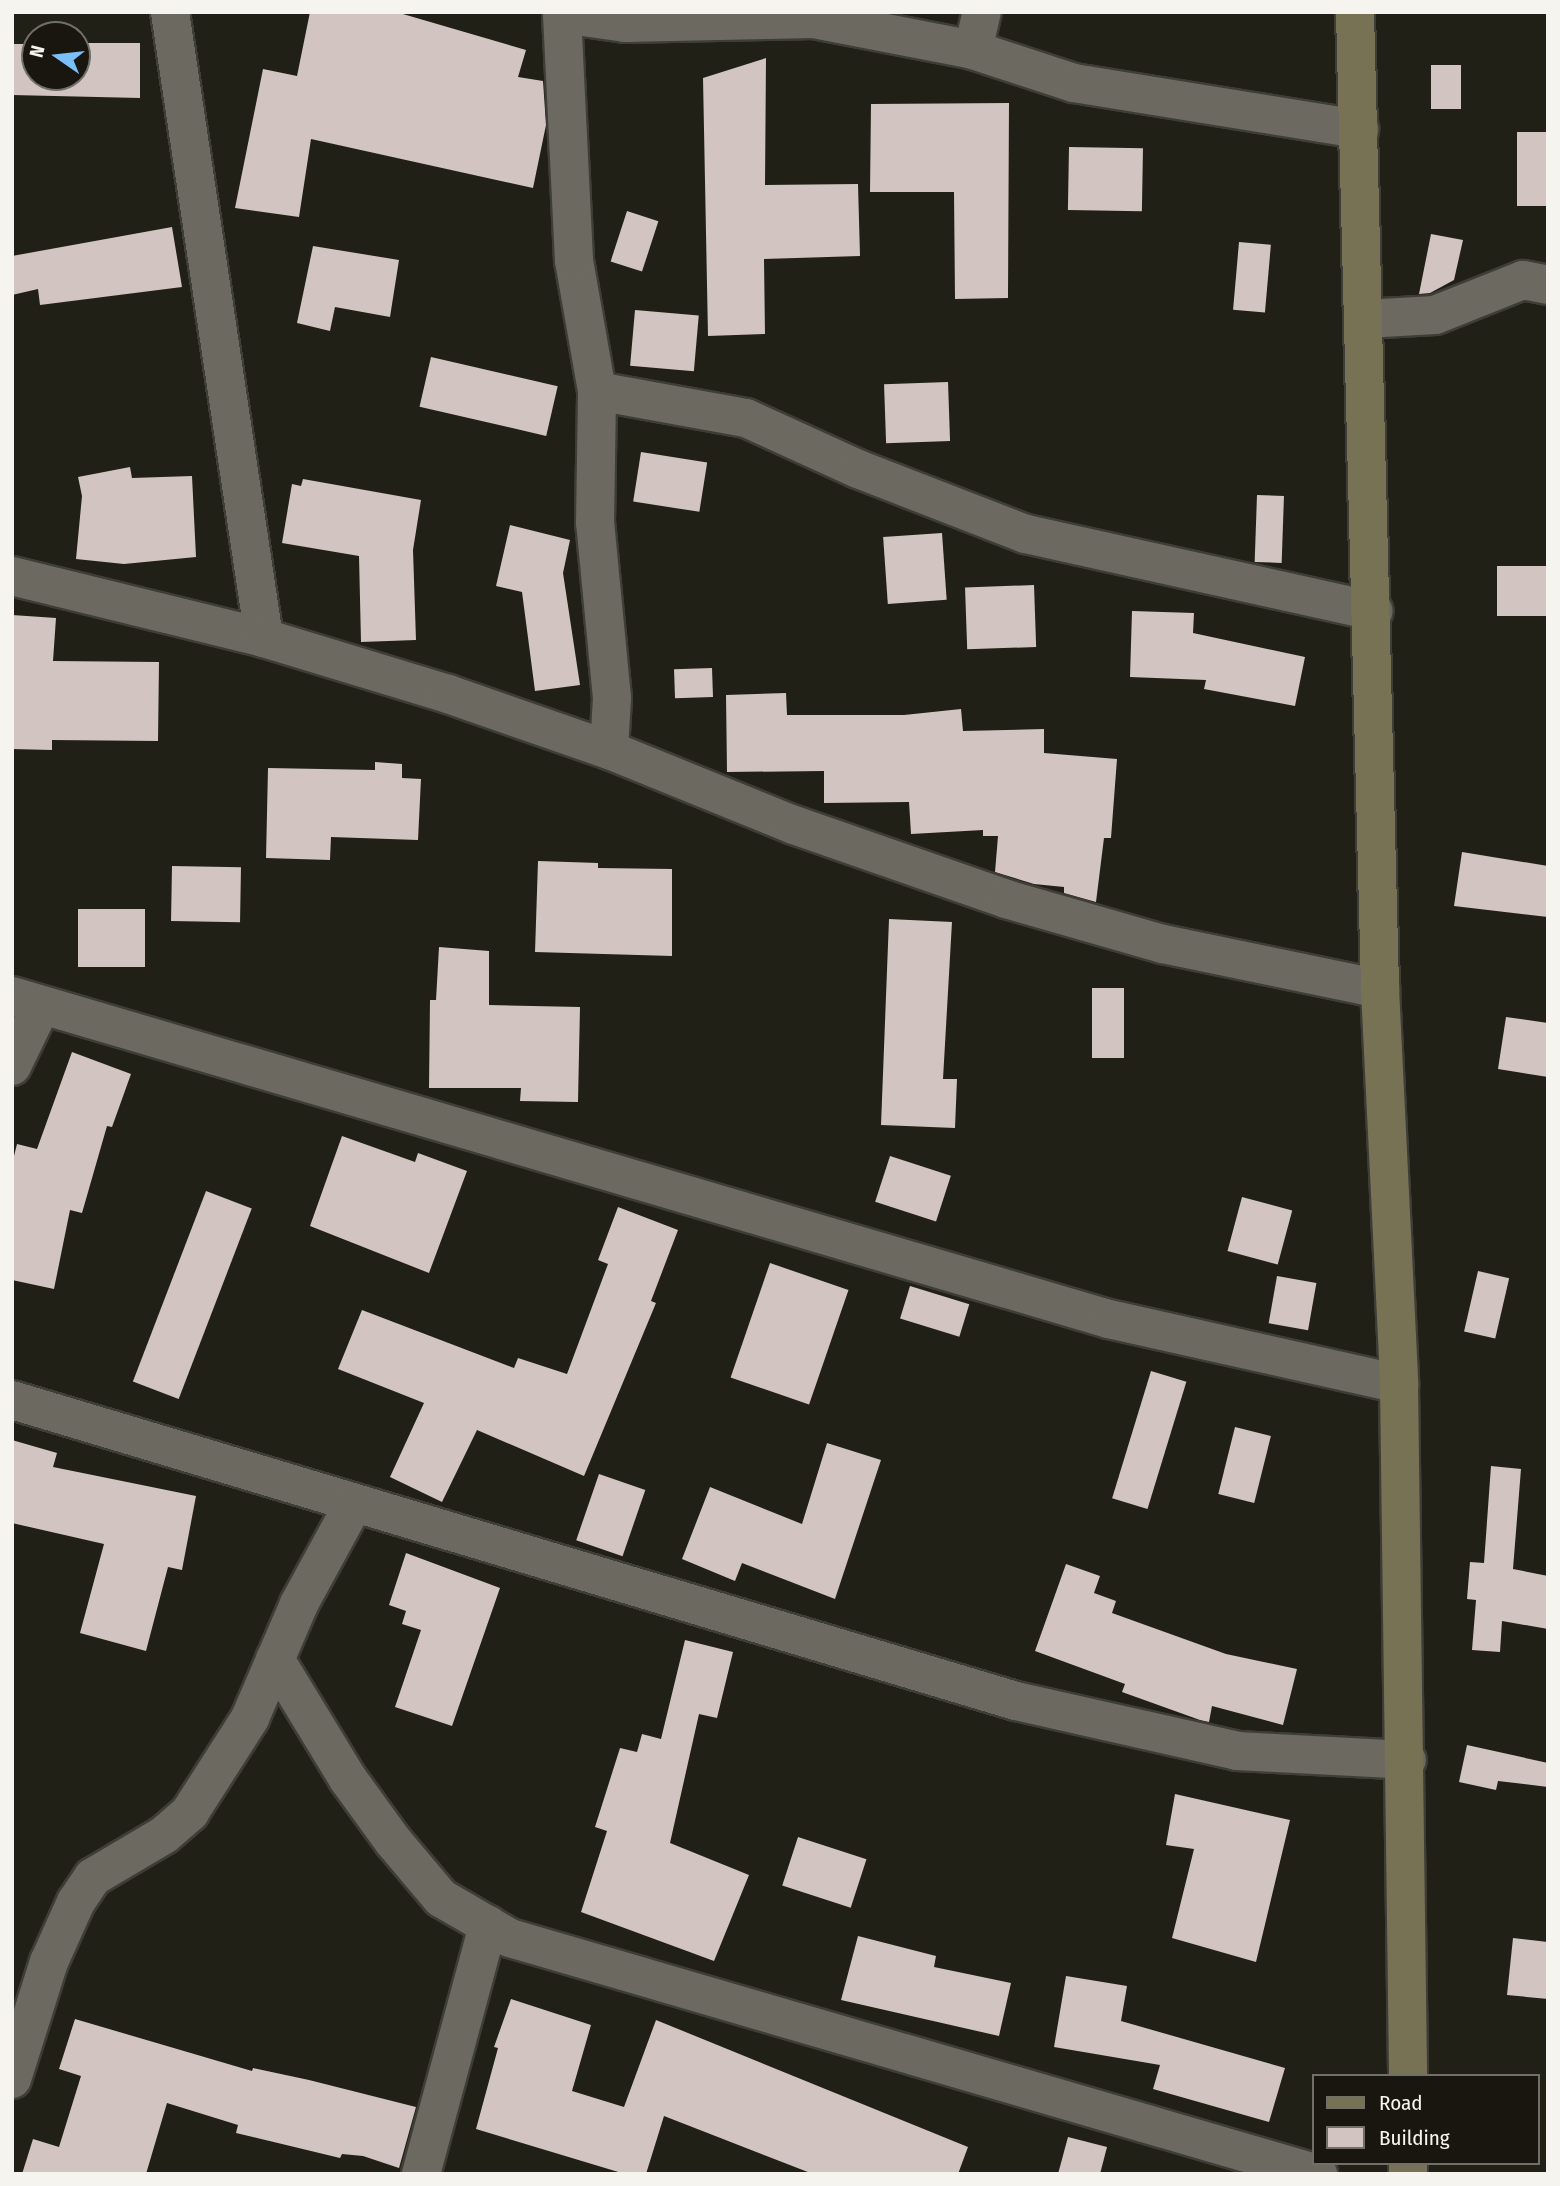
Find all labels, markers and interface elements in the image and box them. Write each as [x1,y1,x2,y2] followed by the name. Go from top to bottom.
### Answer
[21,21,91,91] north arrow
[25,43,50,60] text: N
[1312,2074,1539,2165] legend
[1379,2090,1423,2116] text: Road
[1379,2125,1450,2151] text: Building

